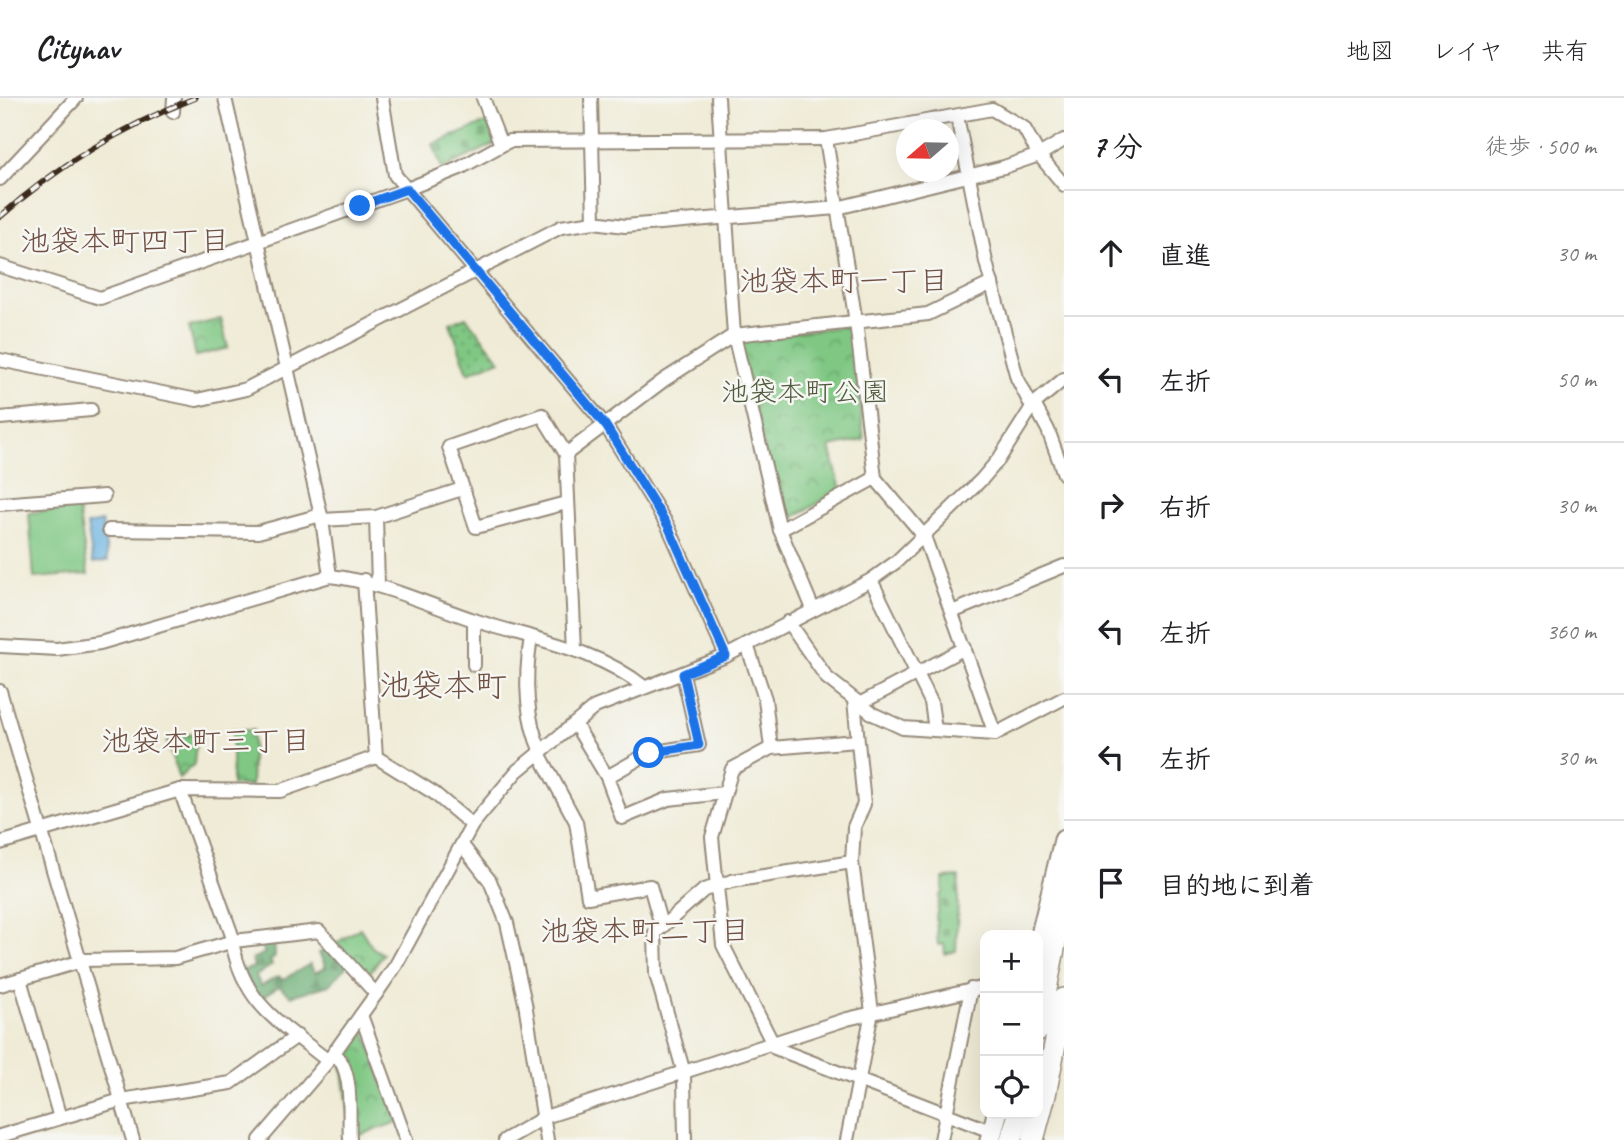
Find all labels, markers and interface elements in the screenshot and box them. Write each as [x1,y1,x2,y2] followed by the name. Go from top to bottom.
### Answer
[35,27,119,69] text: Citynav
[1346,36,1394,66] text: 地図
[1432,36,1503,66] text: レイヤ
[1541,36,1589,66] text: 共有
[896,119,959,182] north arrow
[1092,128,1143,166] text: 7 分
[1485,132,1596,161] text: 徒歩 · 500 m
[344,190,375,221] route end
[20,222,230,260] district label: 池袋本町四丁目
[1092,234,1130,272] icon: ahead
[1159,239,1211,272] text: 直進
[1557,239,1596,268] text: 30 m
[739,262,949,300] district label: 池袋本町一丁目
[1092,360,1130,398] icon: left
[1159,365,1211,398] text: 左折
[1557,365,1596,394] text: 50 m
[721,374,889,409] park label: 池袋本町公園
[1092,486,1130,524] icon: right
[1159,491,1211,524] text: 右折
[1557,491,1596,520] text: 30 m
[1092,612,1130,650] icon: left
[1159,617,1211,650] text: 左折
[1547,617,1596,646] text: 360 m
[379,665,507,706] district label: 池袋本町
[101,722,311,760] district label: 池袋本町三丁目
[633,737,664,768] route start
[1092,738,1130,776] icon: left
[1159,743,1211,776] text: 左折
[1557,743,1596,772] text: 30 m
[1092,864,1130,902] icon: arrive
[1159,869,1315,902] text: 目的地に到着
[540,912,750,950] district label: 池袋本町二丁目
[980,930,1043,1119] map controls
[980,930,1043,993] button: +
[980,993,1043,1056] button: −
[980,1056,1043,1119] button: locate

